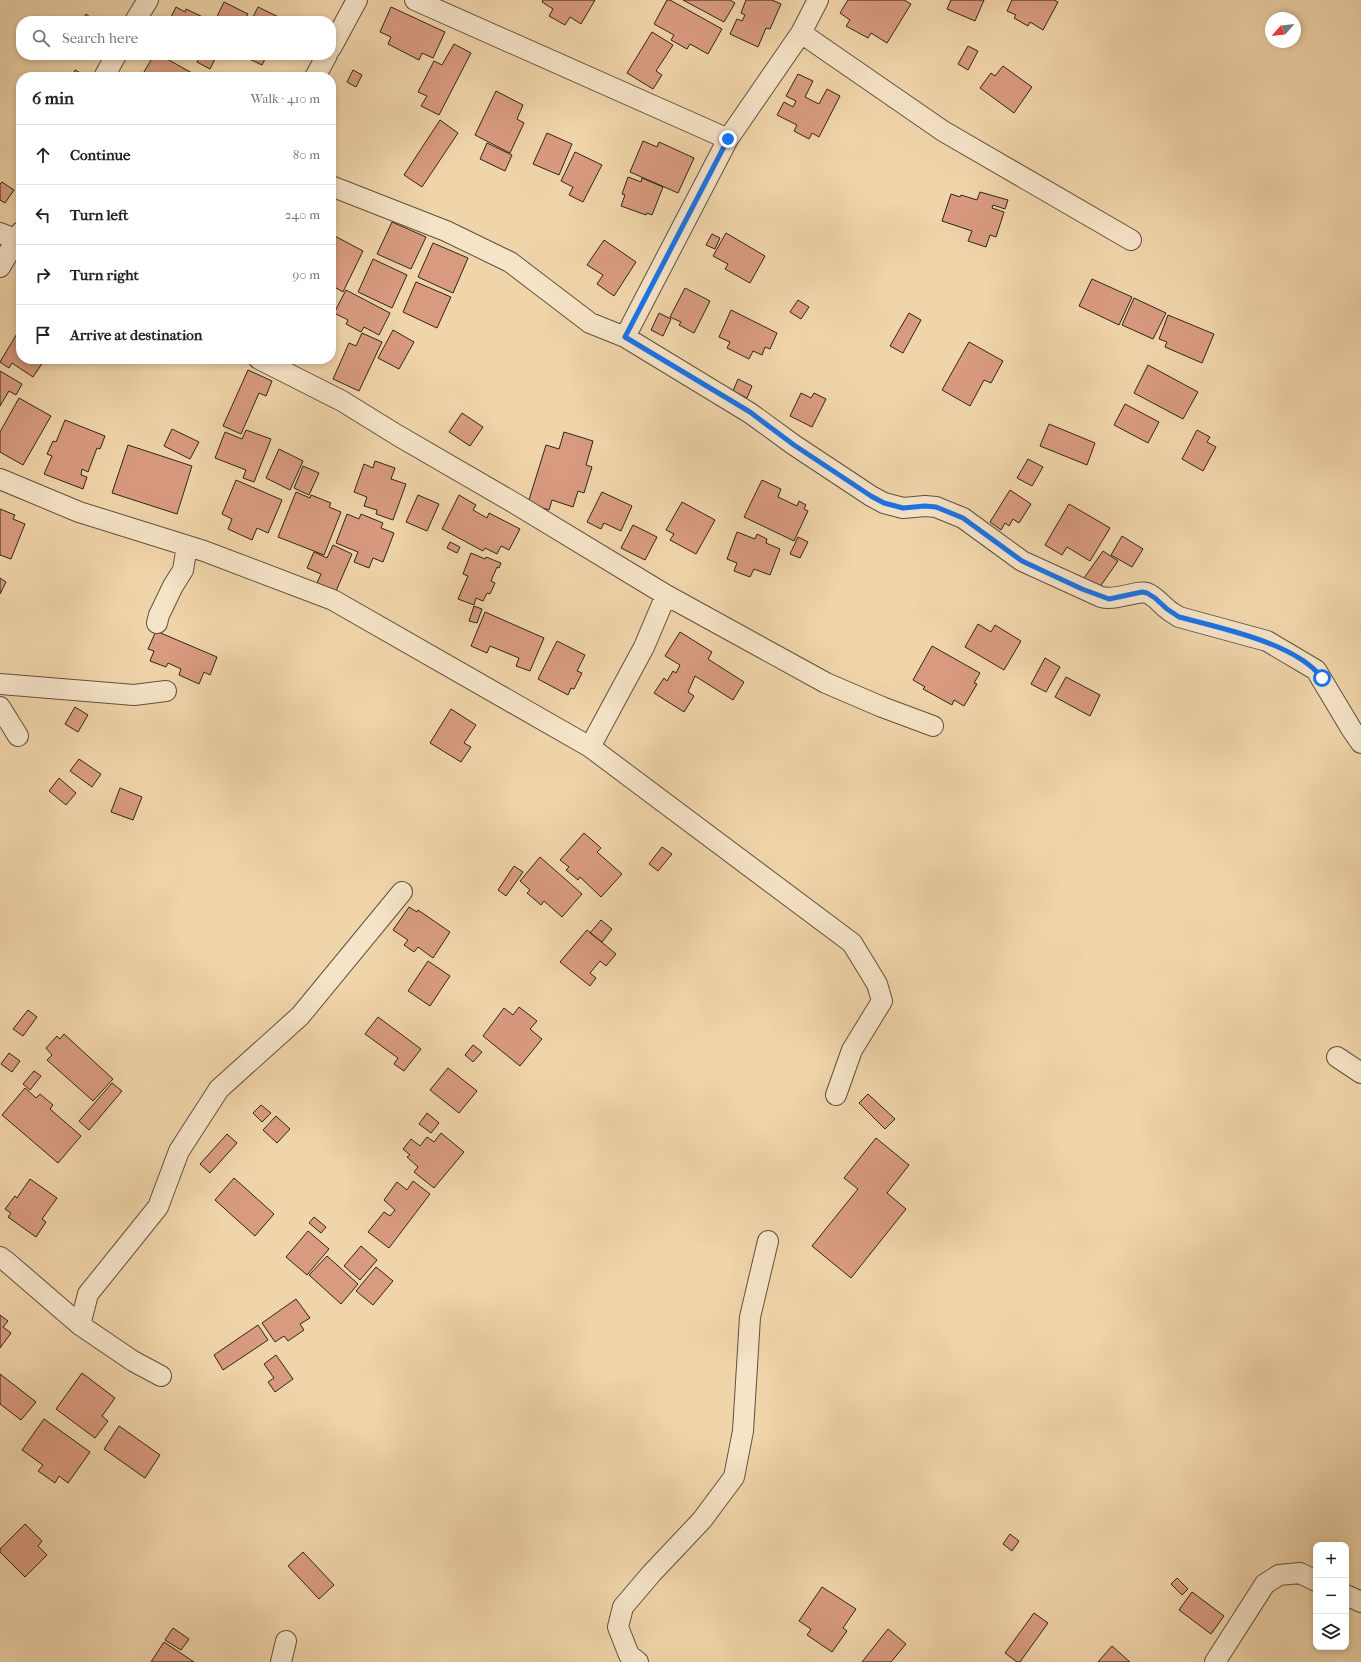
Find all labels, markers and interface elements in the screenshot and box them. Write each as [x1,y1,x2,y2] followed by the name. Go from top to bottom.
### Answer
[1265,12,1301,48] north arrow
[16,16,336,60] search box
[30,27,52,49] icon: search
[62,29,138,47] text: Search here
[32,88,74,108] text: 6 min
[251,91,320,106] text: Walk · 410 m
[719,130,737,148] route end
[32,144,54,166] icon: ahead
[70,146,130,164] text: Continue
[293,147,320,162] text: 80 m
[32,204,54,226] icon: left
[70,206,128,224] text: Turn left
[285,207,320,222] text: 240 m
[32,264,54,286] icon: right
[70,266,139,284] text: Turn right
[292,267,320,282] text: 90 m
[32,324,54,346] icon: arrive
[70,326,202,344] text: Arrive at destination
[1313,669,1331,687] route start
[1313,1542,1349,1650] map controls
[1313,1542,1349,1578] button: +
[1313,1578,1349,1614] button: −
[1313,1614,1349,1650] button: layers

